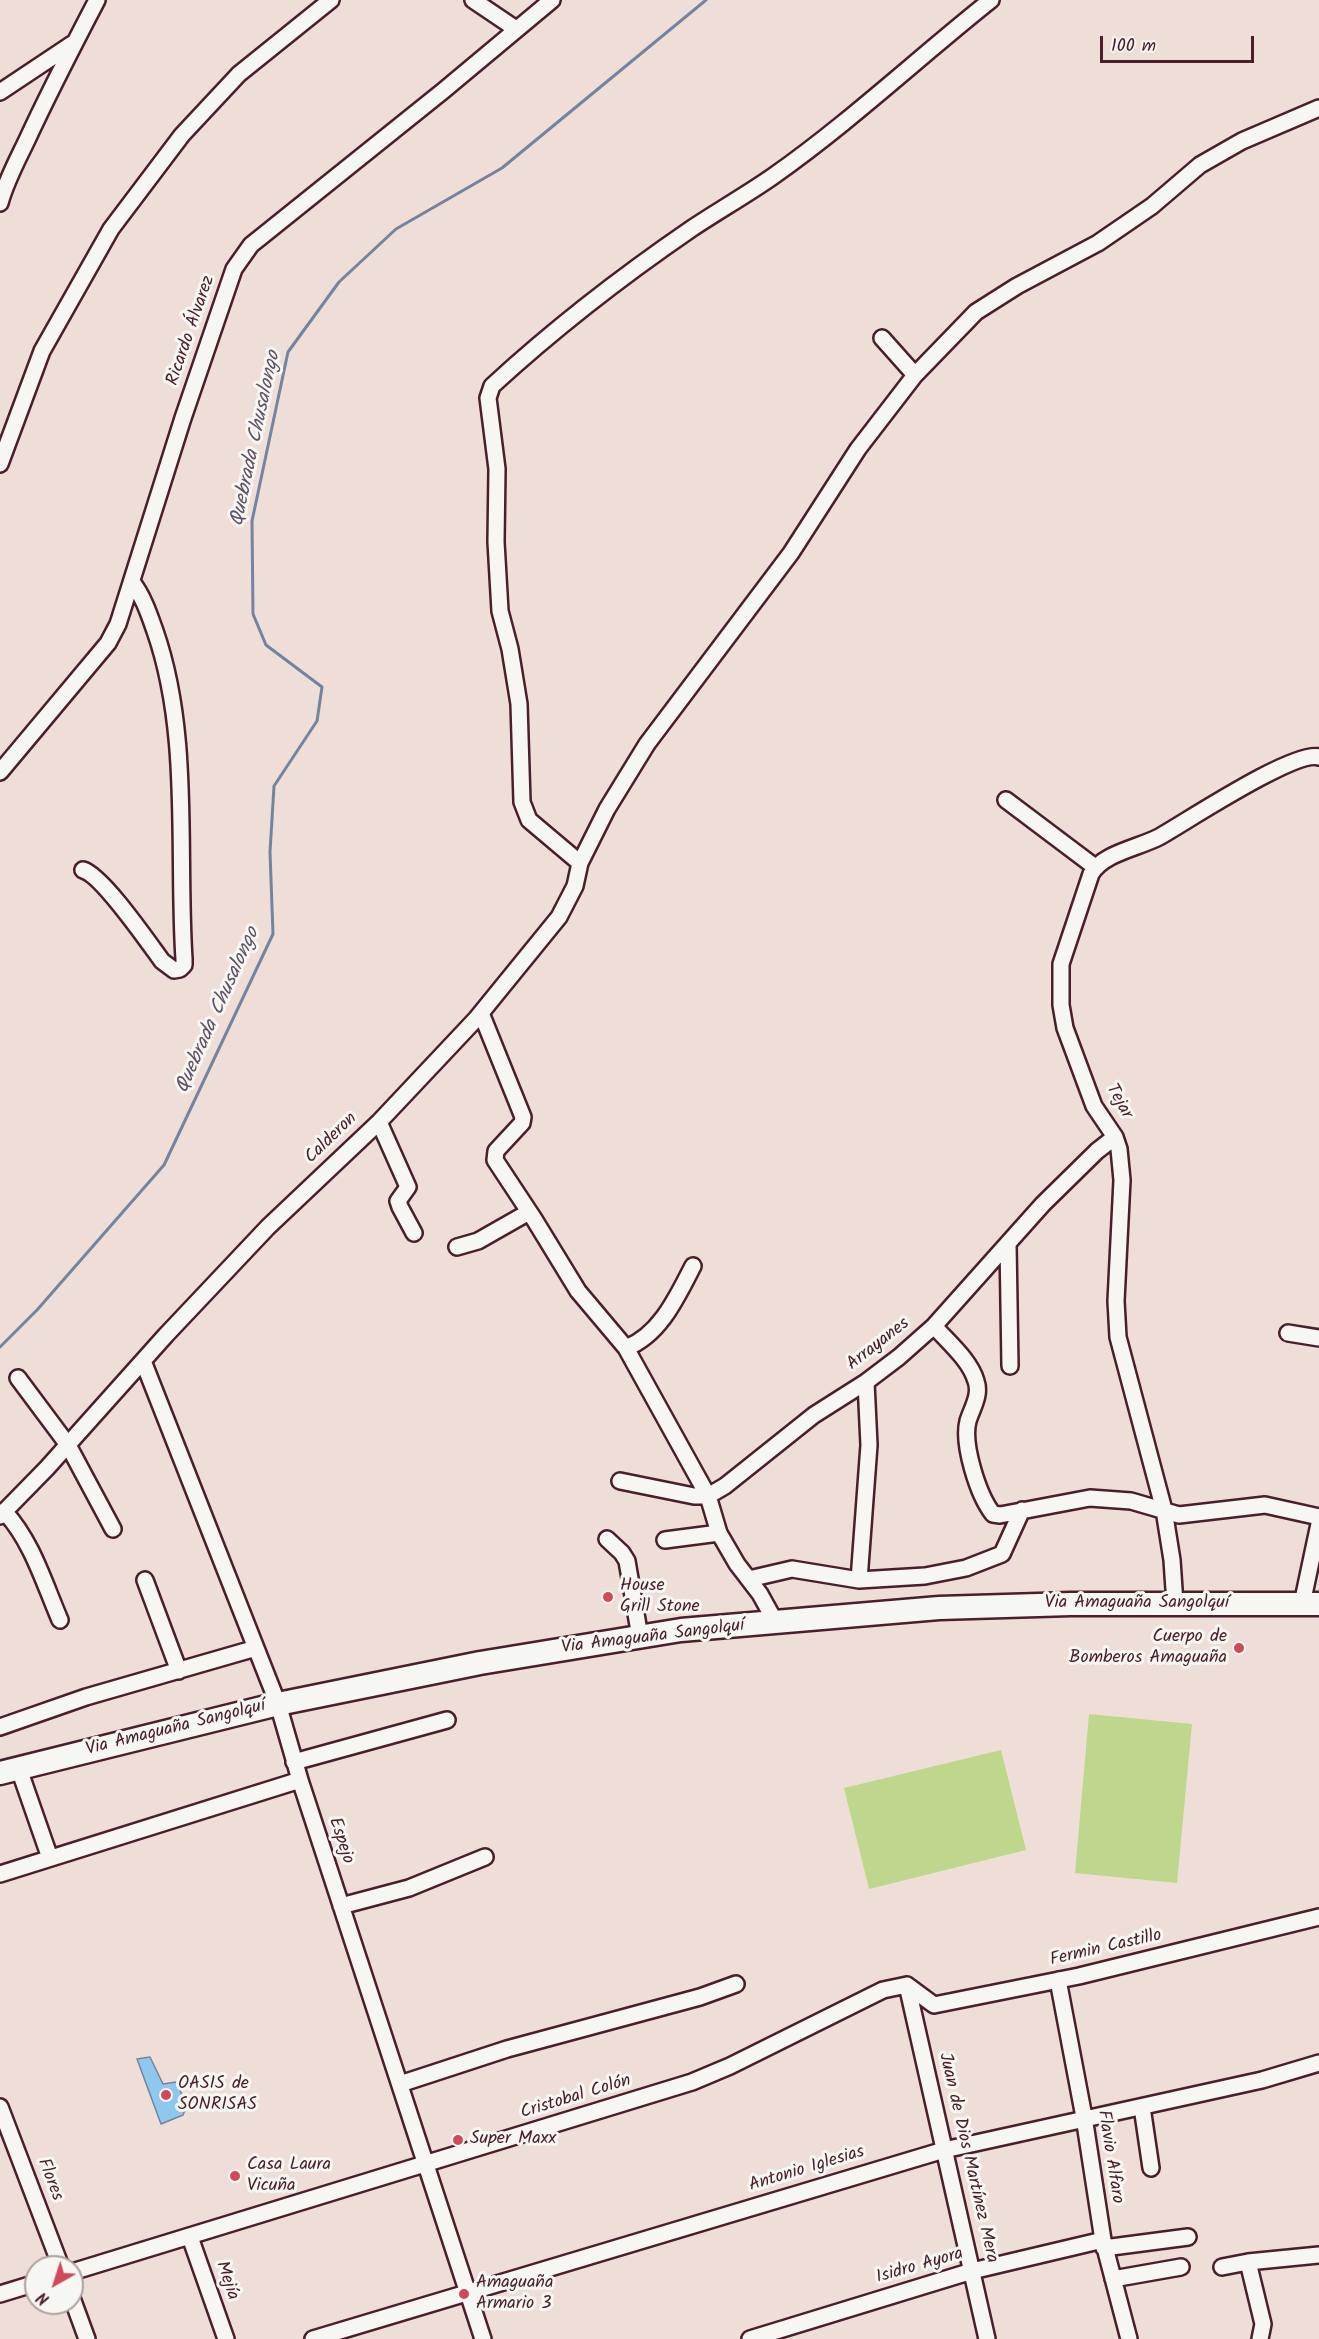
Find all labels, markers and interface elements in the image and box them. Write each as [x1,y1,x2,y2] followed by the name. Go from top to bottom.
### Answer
[1103,24,1258,62] scale bar
[1111,32,1156,61] text: 100 m
[163,273,221,389] street label: Ricardo Álvarez
[227,349,287,529] water label: Quebrada Chusalongo
[172,924,266,1098] water label: Quebrada Chusalongo
[1100,1081,1136,1123] street label: Tejar
[301,1109,363,1169] street label: Calderon
[843,1314,915,1376] street label: Arrayanes
[620,1576,700,1618] place label: House Grill Stone
[601,1590,615,1604] marker: House Grill Stone
[1045,1593,1229,1615] street label: Via Amaguaña Sangolquí
[560,1616,746,1660] street label: Via Amaguaña Sangolquí
[1069,1627,1227,1670] place label: Cuerpo de Bomberos Amaguaña
[1232,1641,1246,1655] marker: Cuerpo de Bomberos Amaguaña
[84,1696,268,1762] street label: Via Amaguaña Sangolquí
[322,1815,358,1867] street label: Espejo
[1048,1926,1164,1972] street label: Fermin Castillo
[932,2051,1002,2265] street label: Juan de Dios Martínez Mera
[518,2071,634,2125] street label: Cristobal Colón
[178,2074,257,2116] place label: OASIS de SONRISAS
[159,2088,173,2102] marker: OASIS de SONRISAS
[1091,2109,1127,2205] street label: Flavio Alfaro
[470,2129,556,2151] place label: Super Maxx
[451,2133,465,2147] marker: Super Maxx
[747,2142,867,2198] street label: Antonio Iglesias
[247,2155,331,2198] place label: Casa Laura Vicuña
[31,2156,67,2204] street label: Flores
[228,2169,242,2183] marker: Casa Laura Vicuña
[874,2244,966,2290] street label: Isidro Ayora
[24,2255,84,2315] north arrow
[209,2259,243,2303] street label: Mejía
[476,2273,553,2316] place label: Amaguaña Armario 3
[32,2285,55,2311] text: N
[457,2287,471,2301] marker: Amaguaña Armario 3

